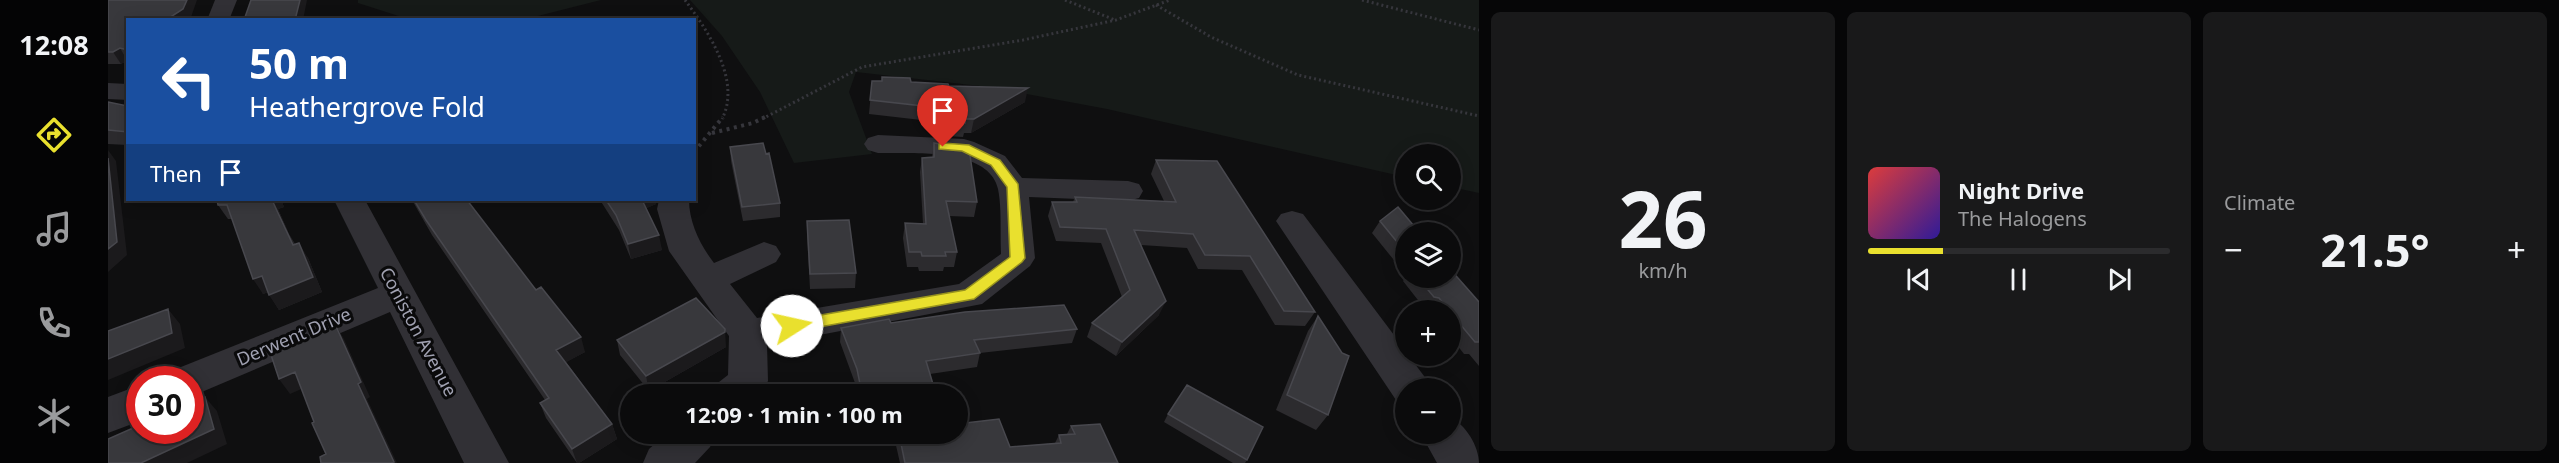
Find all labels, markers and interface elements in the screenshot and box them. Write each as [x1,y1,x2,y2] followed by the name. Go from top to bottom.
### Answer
[19,26,89,63] text: 12:08
[249,34,349,91] text: 50 m
[150,42,228,120] icon: left
[917,85,968,147] pin
[249,88,485,125] text: Heathergrove Fold
[926,94,959,127] icon: arrive
[33,114,75,156] icon: directions
[1395,144,1461,444] map controls
[1395,144,1461,210] button: search
[214,156,247,189] icon: arrive
[150,158,202,188] text: Then
[1618,165,1708,271] text: 26
[1958,175,2084,205] text: Night Drive
[2224,189,2295,216] text: Climate
[1958,205,2087,232] text: The Halogens
[33,208,75,250] icon: music
[2321,219,2429,280] text: 21.5°
[1395,222,1461,288] button: layers
[2224,227,2243,272] text: −
[2507,227,2526,272] text: +
[1638,257,1688,284] text: km/h
[375,263,463,400] street label: Coniston Avenue
[1902,263,1935,296] icon: previous
[2002,263,2035,296] icon: pause
[2103,263,2136,296] icon: next
[760,294,824,358] position arrow
[1395,300,1461,366] button: +
[233,301,354,371] street label: Derwent Drive
[33,302,75,344] icon: phone
[126,366,204,444] speed limit sign: 30
[1395,378,1461,444] button: −
[33,395,75,437] icon: climate
[685,399,903,429] text: 12:09 · 1 min · 100 m

